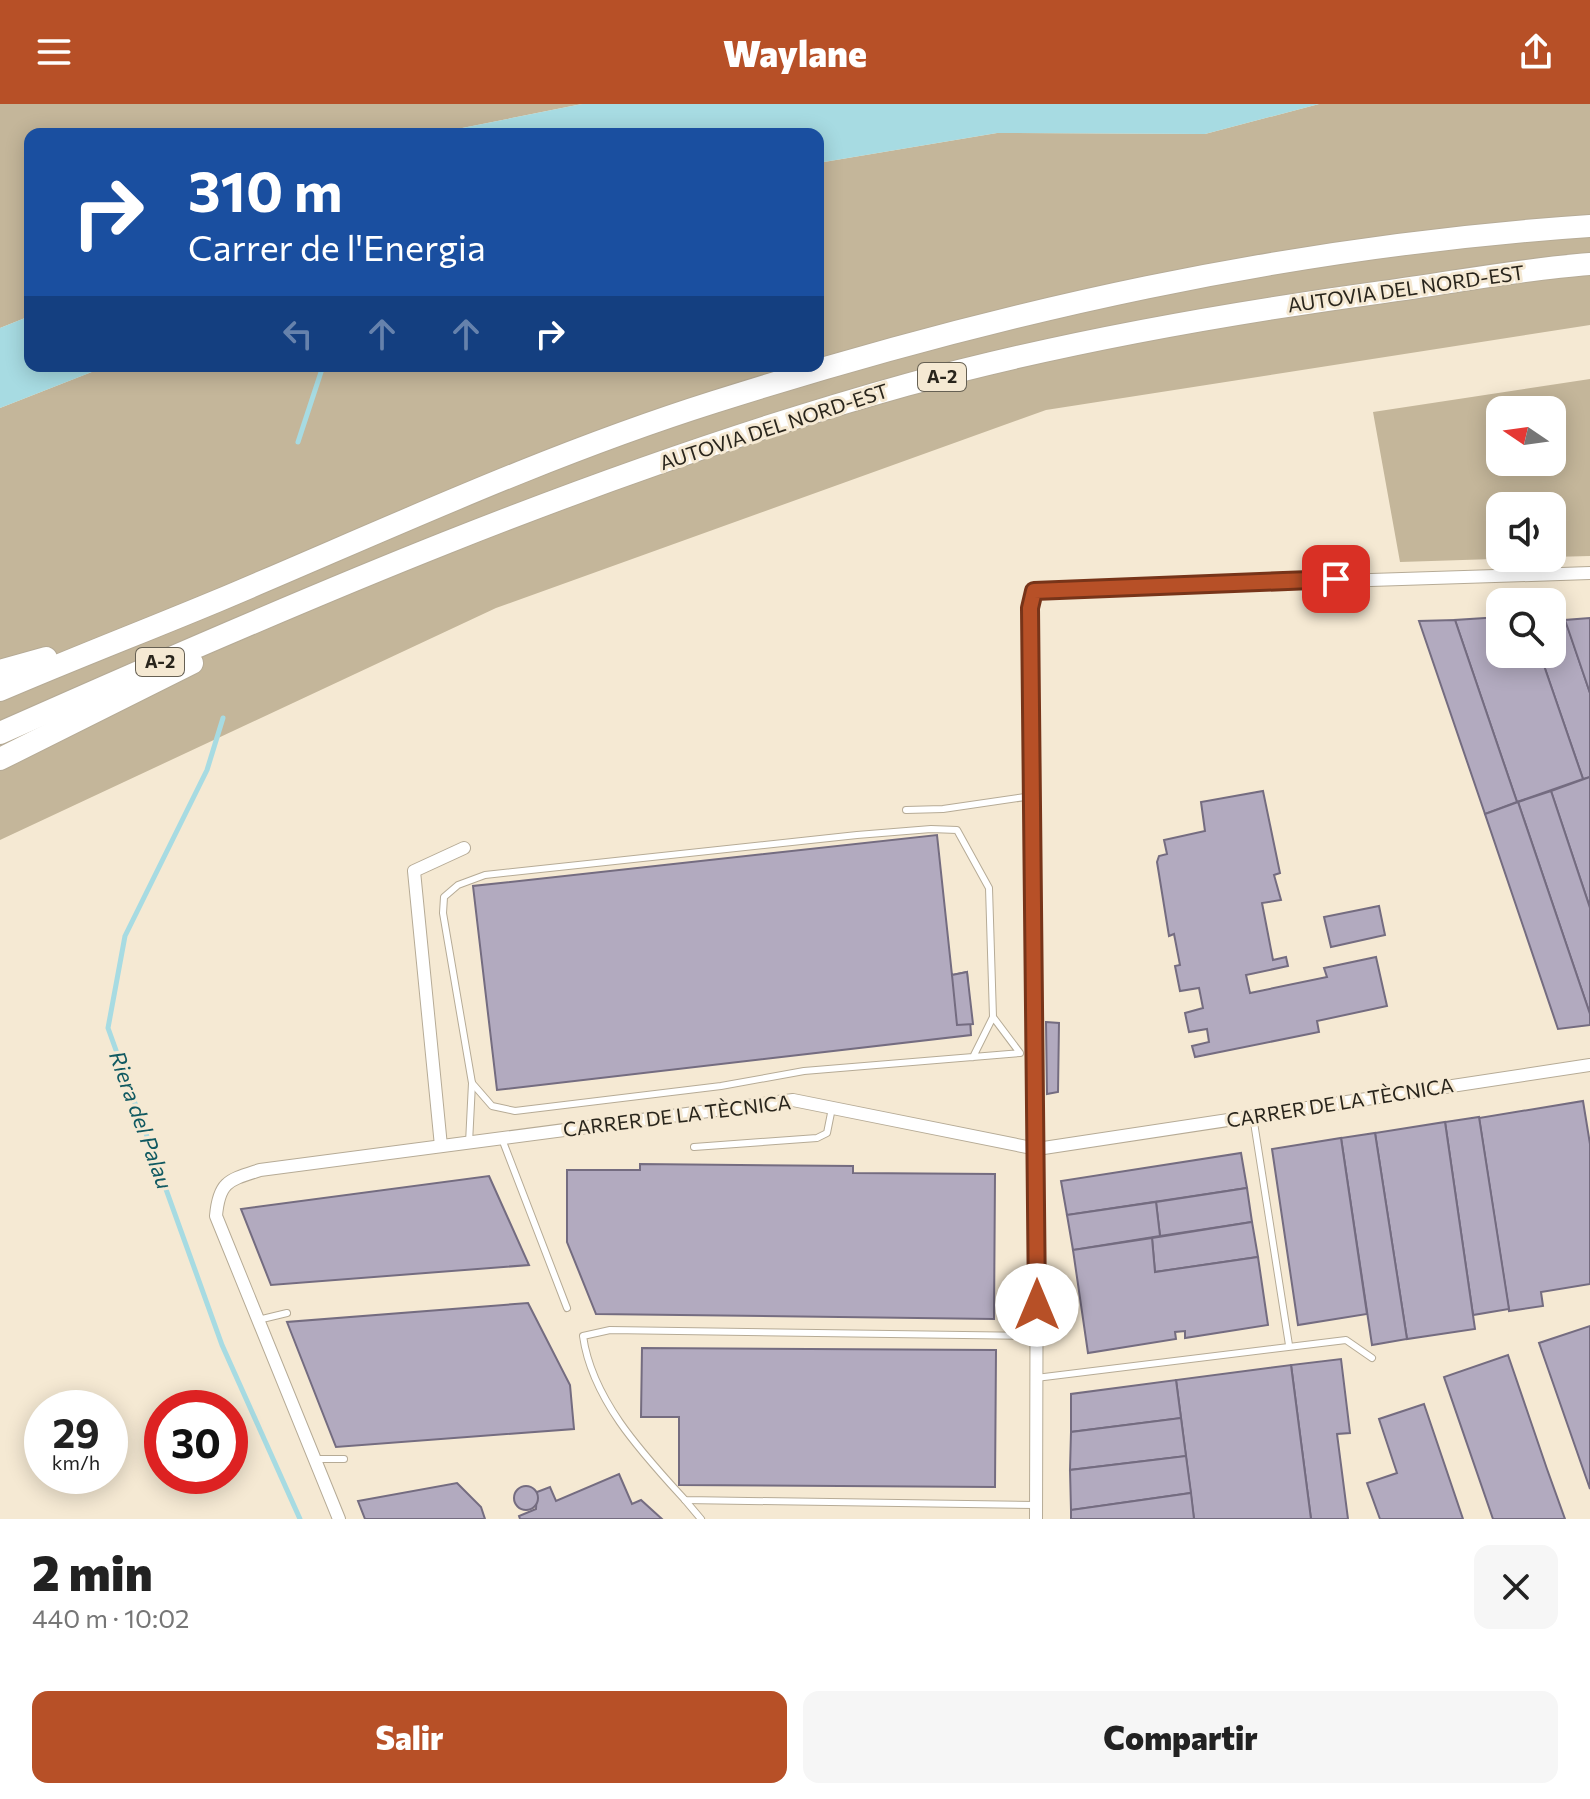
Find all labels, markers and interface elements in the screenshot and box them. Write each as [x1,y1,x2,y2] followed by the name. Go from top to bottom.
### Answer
[32,30,76,74] icon: menu
[723,30,867,74] text: Waylane
[1514,30,1558,74] icon: share
[188,155,343,224] text: 310 m
[56,160,160,264] icon: right
[188,224,486,268] text: Carrer de l'Energia
[1286,259,1526,317] street label: AUTOVIA DEL NORD-EST
[276,312,320,356] icon: left
[360,312,404,356] icon: ahead
[444,312,488,356] icon: ahead
[528,312,572,356] icon: right
[918,363,966,391] road number: A-2
[656,378,891,474] street label: AUTOVIA DEL NORD-EST
[1486,396,1566,476] north arrow
[1486,396,1566,668] map controls
[1486,492,1566,572] button: sound
[1302,545,1370,613] pin
[1314,557,1358,601] icon: arrive
[1486,588,1566,668] button: search
[136,648,184,676] road number: A-2
[104,1047,179,1193] water label: Riera del Palau
[1225,1072,1455,1132] street label: CARRER DE LA TÈCNICA
[562,1089,792,1141] street label: CARRER DE LA TÈCNICA
[995,1263,1079,1347] position arrow
[144,1390,248,1494] speed limit sign: 30
[52,1407,100,1456] text: 29
[52,1450,100,1474] text: km/h
[32,1542,153,1601] text: 2 min
[1474,1545,1558,1629] button: close
[32,1602,189,1633] text: 440 m · 10:02
[32,1691,787,1783] button: Salir
[803,1691,1558,1783] button: Compartir

